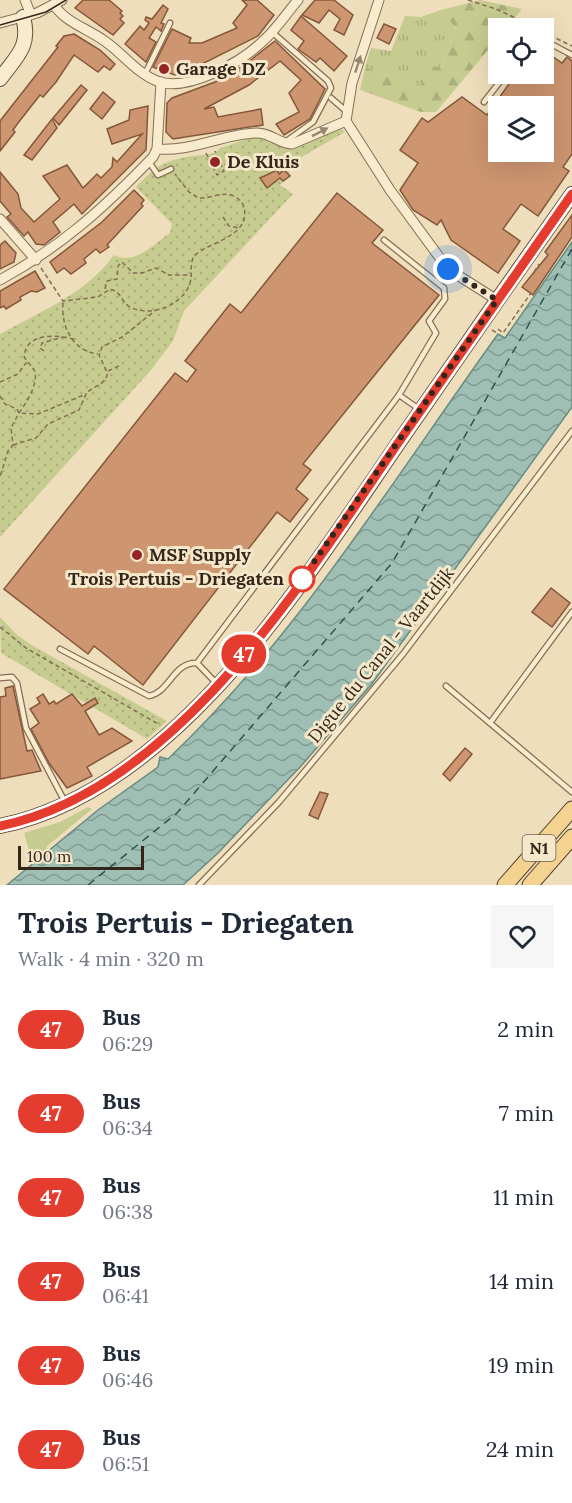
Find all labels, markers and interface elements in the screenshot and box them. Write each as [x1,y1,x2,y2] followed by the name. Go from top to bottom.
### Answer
[488,18,554,162] map controls
[488,18,554,84] button: locate
[354,55,364,73] one-way arrow
[176,57,266,80] place label: Garage DZ
[157,62,171,76] marker: Garage DZ
[488,96,554,162] button: layers
[311,127,328,136] one-way arrow
[227,150,300,173] place label: De Kluis
[208,155,222,169] marker: De Kluis
[433,254,463,284] your location
[149,543,251,566] place label: MSF Supply
[130,548,144,562] marker: MSF Supply
[302,562,459,747] street label: Digue du Canal - Vaartdijk
[289,566,315,592] marker: Trois Pertuis - Driegaten
[68,567,285,590] place label: Trois Pertuis - Driegaten
[217,634,271,674] line badge: 47
[233,641,255,668] text: 47
[522,835,556,861] road number: N1
[18,843,144,870] scale bar
[27,846,71,866] text: 100 m
[18,905,354,941] text: Trois Pertuis - Driegaten
[491,905,554,968] button: heart
[18,946,204,971] text: Walk · 4 min · 320 m
[102,1003,141,1031] text: Bus
[497,1015,554,1043] text: 2 min
[40,1016,62,1043] text: 47
[102,1031,153,1056] text: 06:29
[102,1087,141,1115] text: Bus
[499,1099,554,1127] text: 7 min
[40,1100,62,1127] text: 47
[102,1115,153,1140] text: 06:34
[102,1171,141,1199] text: Bus
[493,1183,554,1211] text: 11 min
[40,1184,62,1211] text: 47
[102,1199,153,1224] text: 06:38
[102,1255,141,1283] text: Bus
[489,1267,554,1295] text: 14 min
[40,1268,62,1295] text: 47
[102,1283,149,1308] text: 06:41
[102,1339,141,1367] text: Bus
[488,1351,554,1379] text: 19 min
[40,1352,62,1379] text: 47
[102,1367,153,1392] text: 06:46
[102,1423,141,1451] text: Bus
[486,1435,554,1463] text: 24 min
[40,1436,62,1463] text: 47
[102,1451,149,1476] text: 06:51

